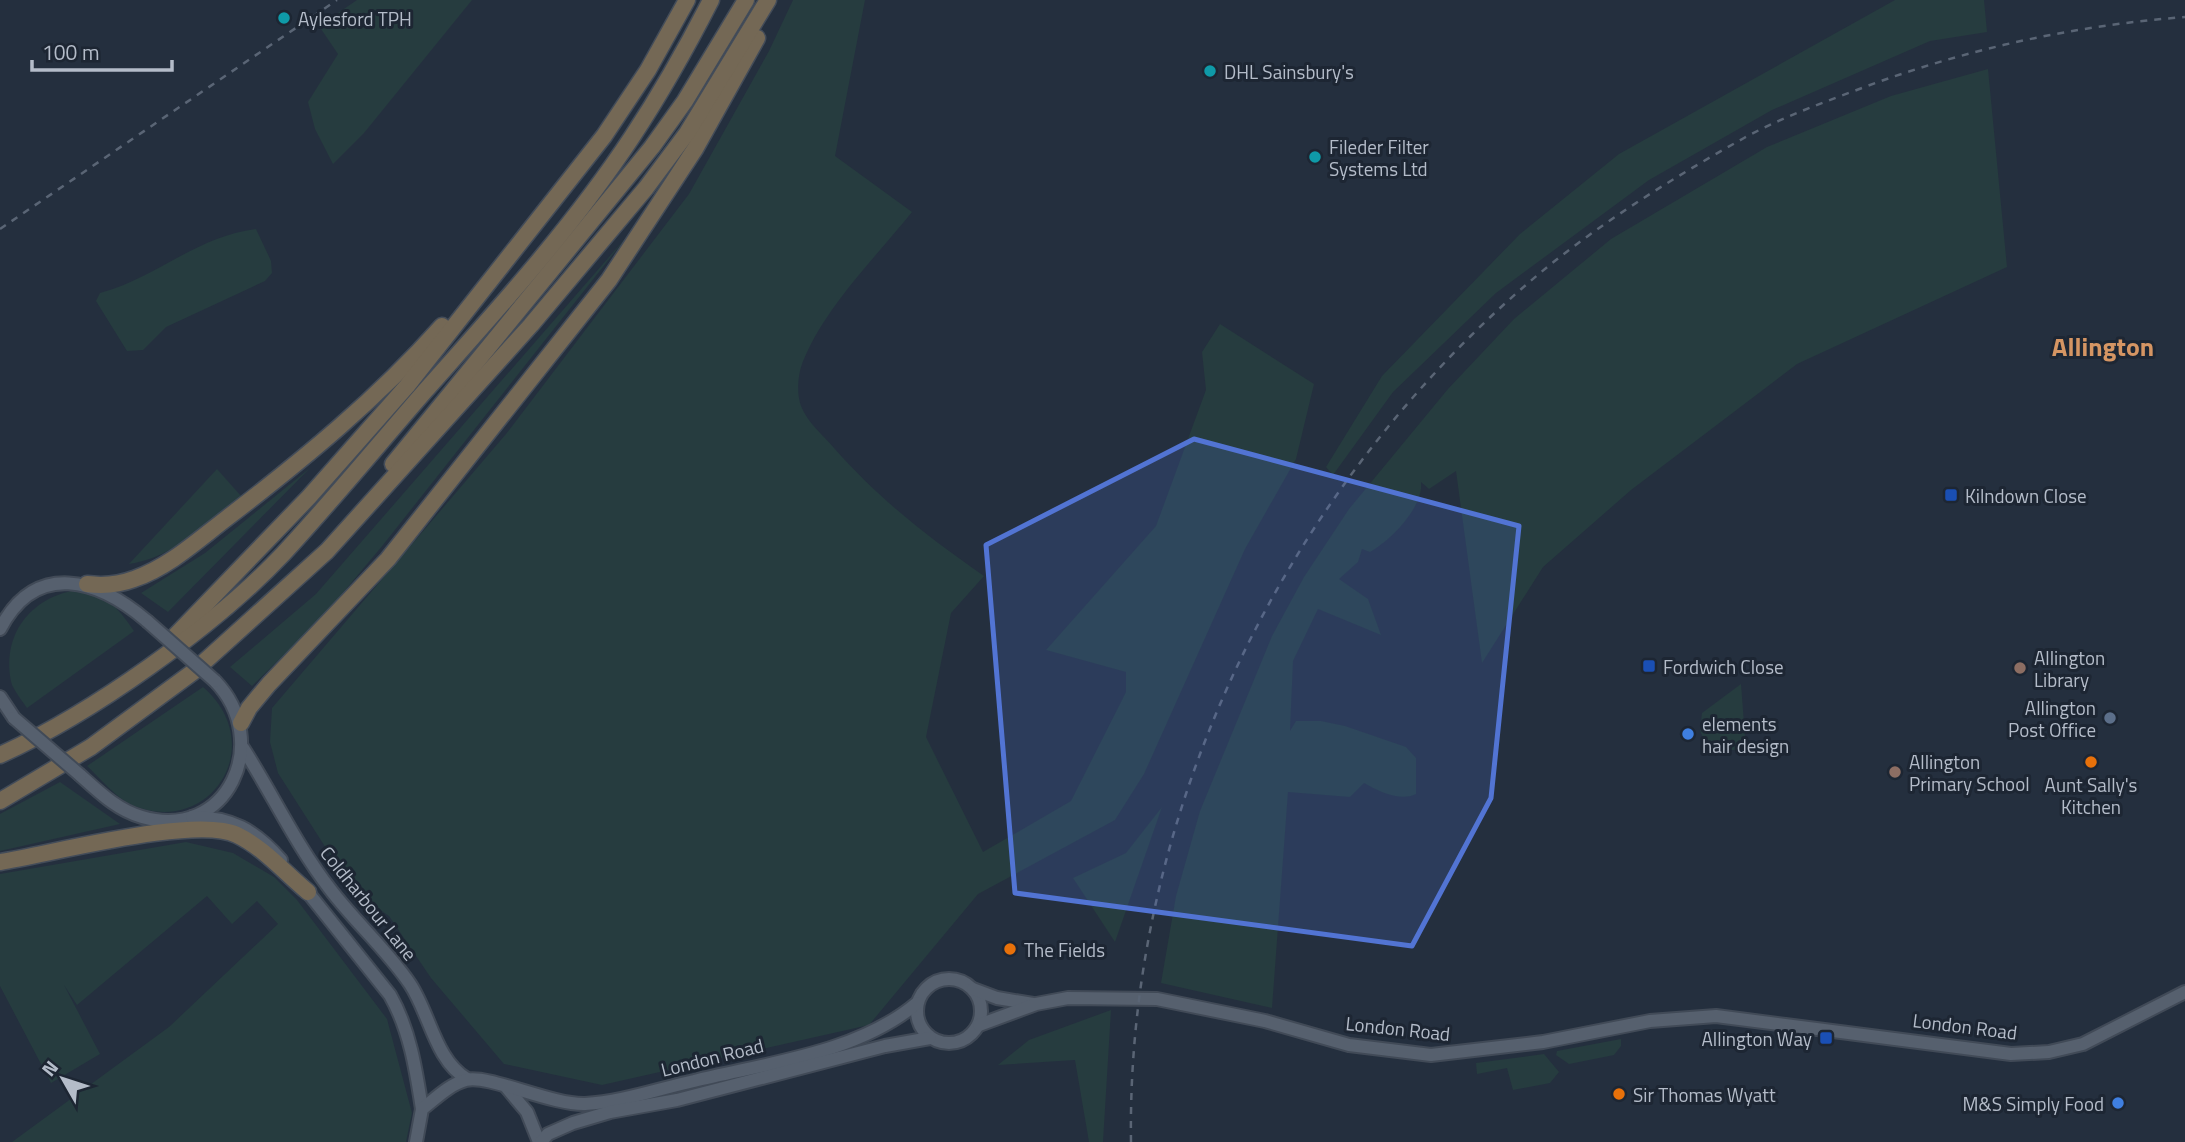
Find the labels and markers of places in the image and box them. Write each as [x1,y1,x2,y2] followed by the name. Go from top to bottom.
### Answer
[298,4,412,33] place label: Aylesford TPH
[276,10,292,26] marker: Aylesford TPH
[1224,57,1354,86] place label: DHL Sainsbury's
[1202,63,1218,79] marker: DHL Sainsbury's
[1329,132,1429,183] place label: Fileder Filter Systems Ltd
[1307,149,1323,165] marker: Fileder Filter Systems Ltd
[1965,481,2087,510] place label: Kilndown Close
[1943,487,1959,503] marker: Kilndown Close
[2034,643,2105,694] place label: Allington Library
[1663,652,1784,681] place label: Fordwich Close
[1641,658,1657,674] marker: Fordwich Close
[2012,660,2028,676] marker: Allington Library
[2008,693,2096,744] place label: Allington Post Office
[1702,709,1789,760] place label: elements hair design
[2102,710,2118,726] marker: Allington Post Office
[1680,726,1696,742] marker: elements hair design
[1909,747,2030,798] place label: Allington Primary School
[2083,754,2099,770] marker: Aunt Sally's Kitchen
[1887,764,1903,780] marker: Allington Primary School
[2045,770,2138,821] place label: Aunt Sally's Kitchen
[1024,935,1105,964] place label: The Fields
[1002,941,1018,957] marker: The Fields
[1702,1024,1812,1053] place label: Allington Way
[1818,1030,1834,1046] marker: Allington Way
[1633,1080,1776,1109] place label: Sir Thomas Wyatt
[1611,1086,1627,1102] marker: Sir Thomas Wyatt
[1963,1089,2104,1118] place label: M&S Simply Food
[2110,1095,2126,1111] marker: M&S Simply Food

